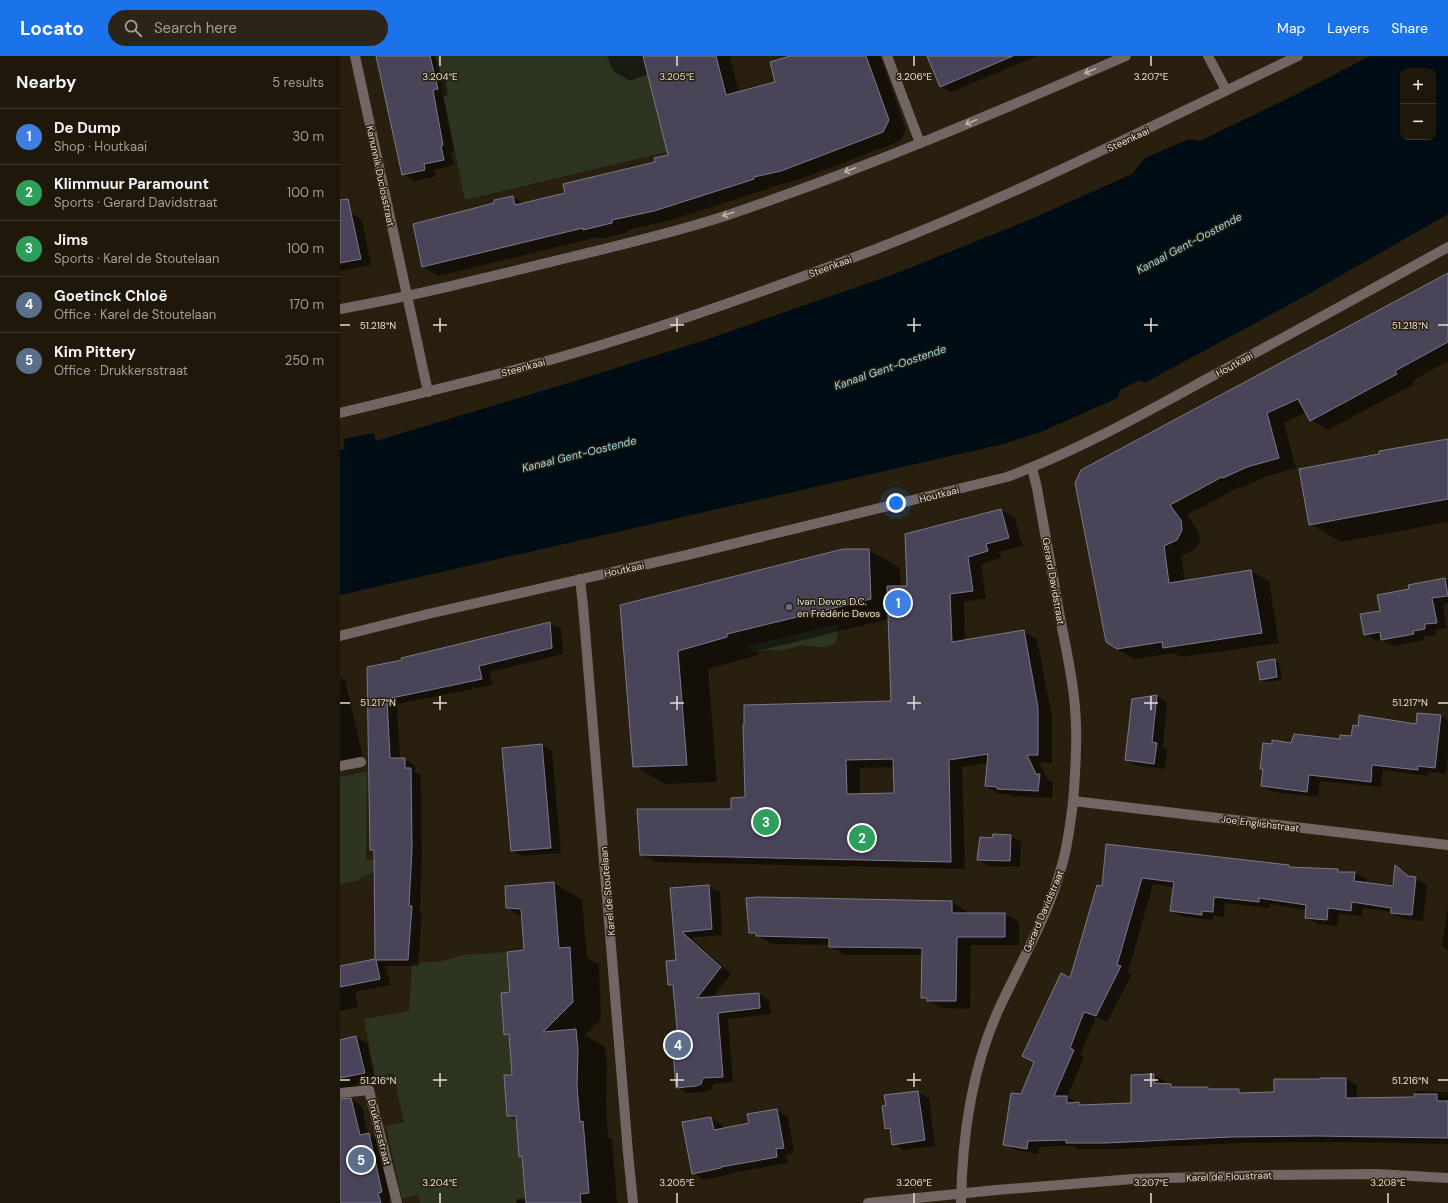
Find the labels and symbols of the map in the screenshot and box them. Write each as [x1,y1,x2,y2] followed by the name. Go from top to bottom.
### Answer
[1085,68,1097,76] one-way arrow
[422,70,458,83] text: 3.204°E
[659,70,695,83] text: 3.205°E
[896,70,932,83] text: 3.206°E
[1134,70,1169,83] text: 3.207°E
[965,119,977,126] one-way arrow
[1105,124,1151,155] street label: Steenkaai
[363,125,398,228] street label: Kanunnik Duclosstraat
[844,167,856,175] one-way arrow
[1134,209,1244,277] water label: Kanaal Gent-Oostende
[722,211,734,219] one-way arrow
[807,253,854,280] street label: Steenkaai
[360,319,396,332] text: 51.218°N
[1392,319,1428,332] text: 51.218°N
[832,341,948,393] water label: Kanaal Gent-Oostende
[1213,349,1255,380] street label: Houtkaai
[500,355,547,380] street label: Steenkaai
[520,433,638,475] water label: Kanaal Gent-Oostende
[918,483,960,506] street label: Houtkaai
[886,493,906,513] your location
[1039,537,1068,626] street label: Gerard Davidstraat
[603,559,645,580] street label: Houtkaai
[885,588,911,618] pin: 1
[797,595,880,620] place label: Ivan Devos D.C. en Frédéric Devos
[784,602,794,612] marker: Ivan Devos D.C. en Frédéric Devos
[360,696,396,709] text: 51.217°N
[1392,696,1428,709] text: 51.217°N
[753,807,779,837] pin: 3
[1220,812,1300,835] street label: Joe Englishstraat
[849,823,875,853] pin: 2
[597,846,618,936] street label: Karel de Stoutelaan
[1020,868,1067,954] street label: Gerard Davidstraat
[665,1030,691,1060] pin: 4
[360,1074,396,1087] text: 51.216°N
[1392,1074,1428,1087] text: 51.216°N
[365,1098,394,1167] street label: Drukkersstraat
[348,1145,374,1175] pin: 5
[1186,1168,1272,1184] street label: Karel de Floustraat
[422,1176,458,1189] text: 3.204°E
[659,1176,695,1189] text: 3.205°E
[896,1176,932,1189] text: 3.206°E
[1134,1176,1169,1189] text: 3.207°E
[1370,1176,1406,1189] text: 3.208°E

